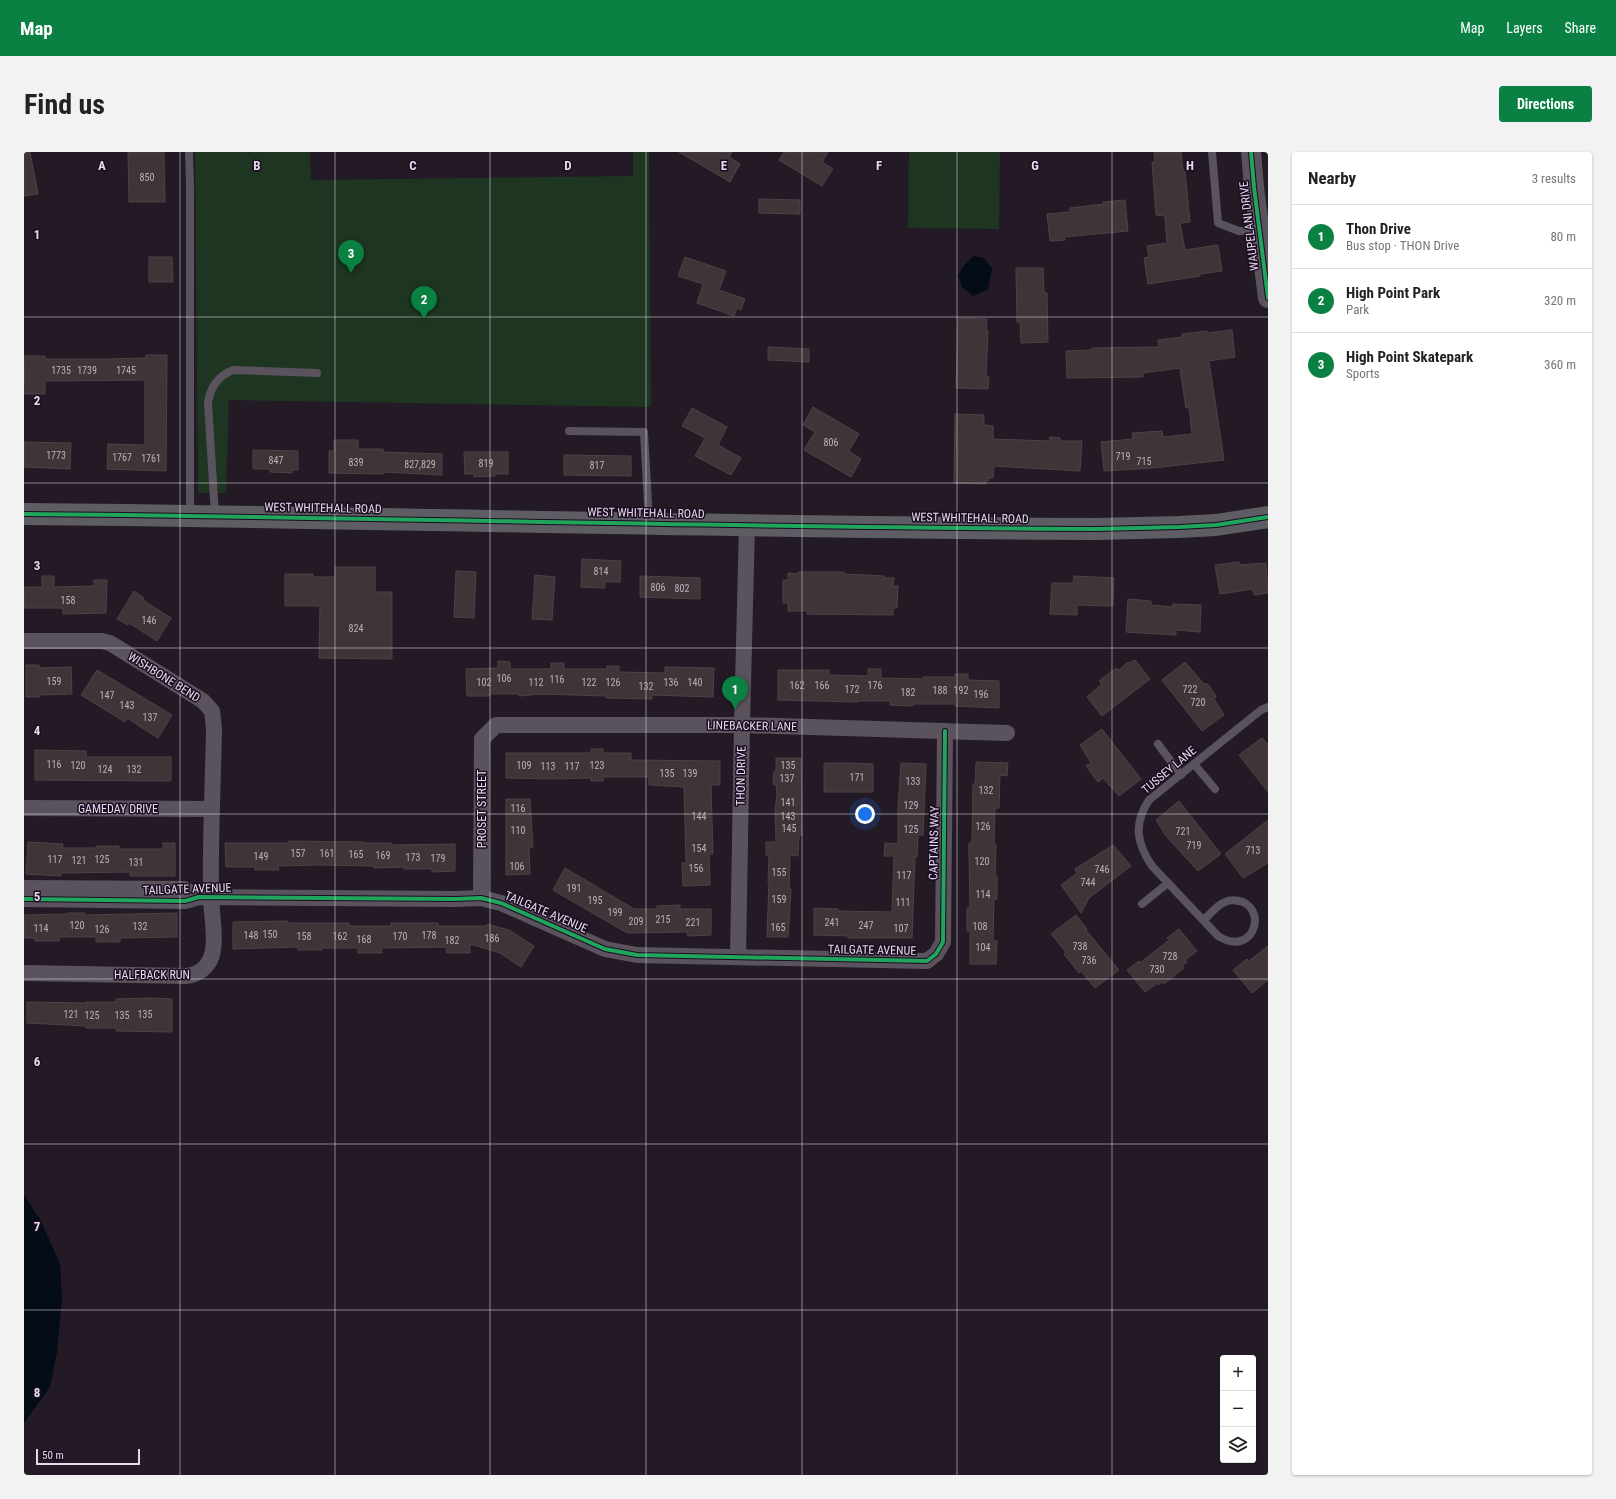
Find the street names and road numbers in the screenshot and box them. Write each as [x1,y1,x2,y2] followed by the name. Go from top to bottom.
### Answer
[1237,180,1261,271] street label: WAUPELANI DRIVE
[264,500,382,516] street label: WEST WHITEHALL ROAD
[587,505,705,521] street label: WEST WHITEHALL ROAD
[911,510,1029,526] street label: WEST WHITEHALL ROAD
[125,649,203,705] street label: WISHBONE BEND
[707,718,797,734] street label: LINEBACKER LANE
[1139,743,1199,797] street label: TUSSEY LANE
[733,746,749,806] street label: THON DRIVE
[475,770,489,848] street label: PROSET STREET
[78,802,158,816] street label: GAMEDAY DRIVE
[926,805,942,880] street label: CAPTAINS WAY
[143,880,231,898] street label: TAILGATE AVENUE
[503,888,589,936] street label: TAILGATE AVENUE
[828,942,916,958] street label: TAILGATE AVENUE
[114,968,190,982] street label: HALFBACK RUN

